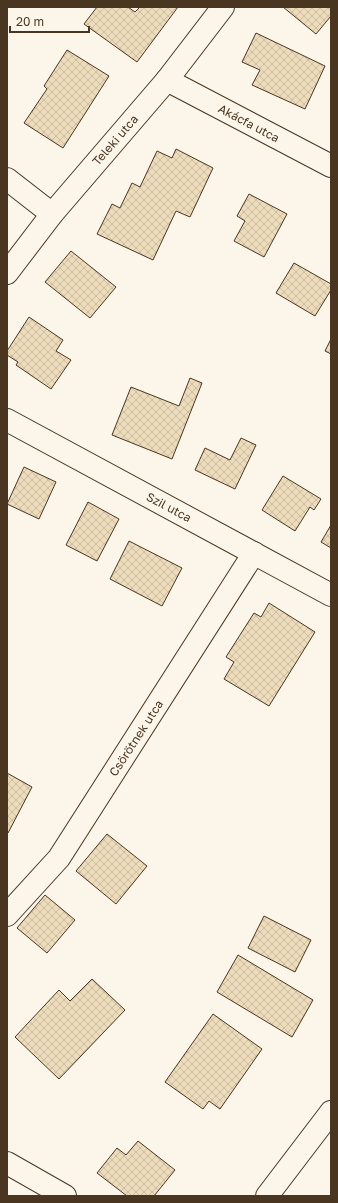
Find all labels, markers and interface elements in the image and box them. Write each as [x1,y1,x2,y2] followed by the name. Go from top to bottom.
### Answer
[10,8,89,34] scale bar
[16,14,44,29] text: 20 m
[216,101,282,145] street label: Akácfa utca
[89,112,141,168] street label: Teleki utca
[144,489,194,525] street label: Szil utca
[106,697,166,779] street label: Csörötnek utca

